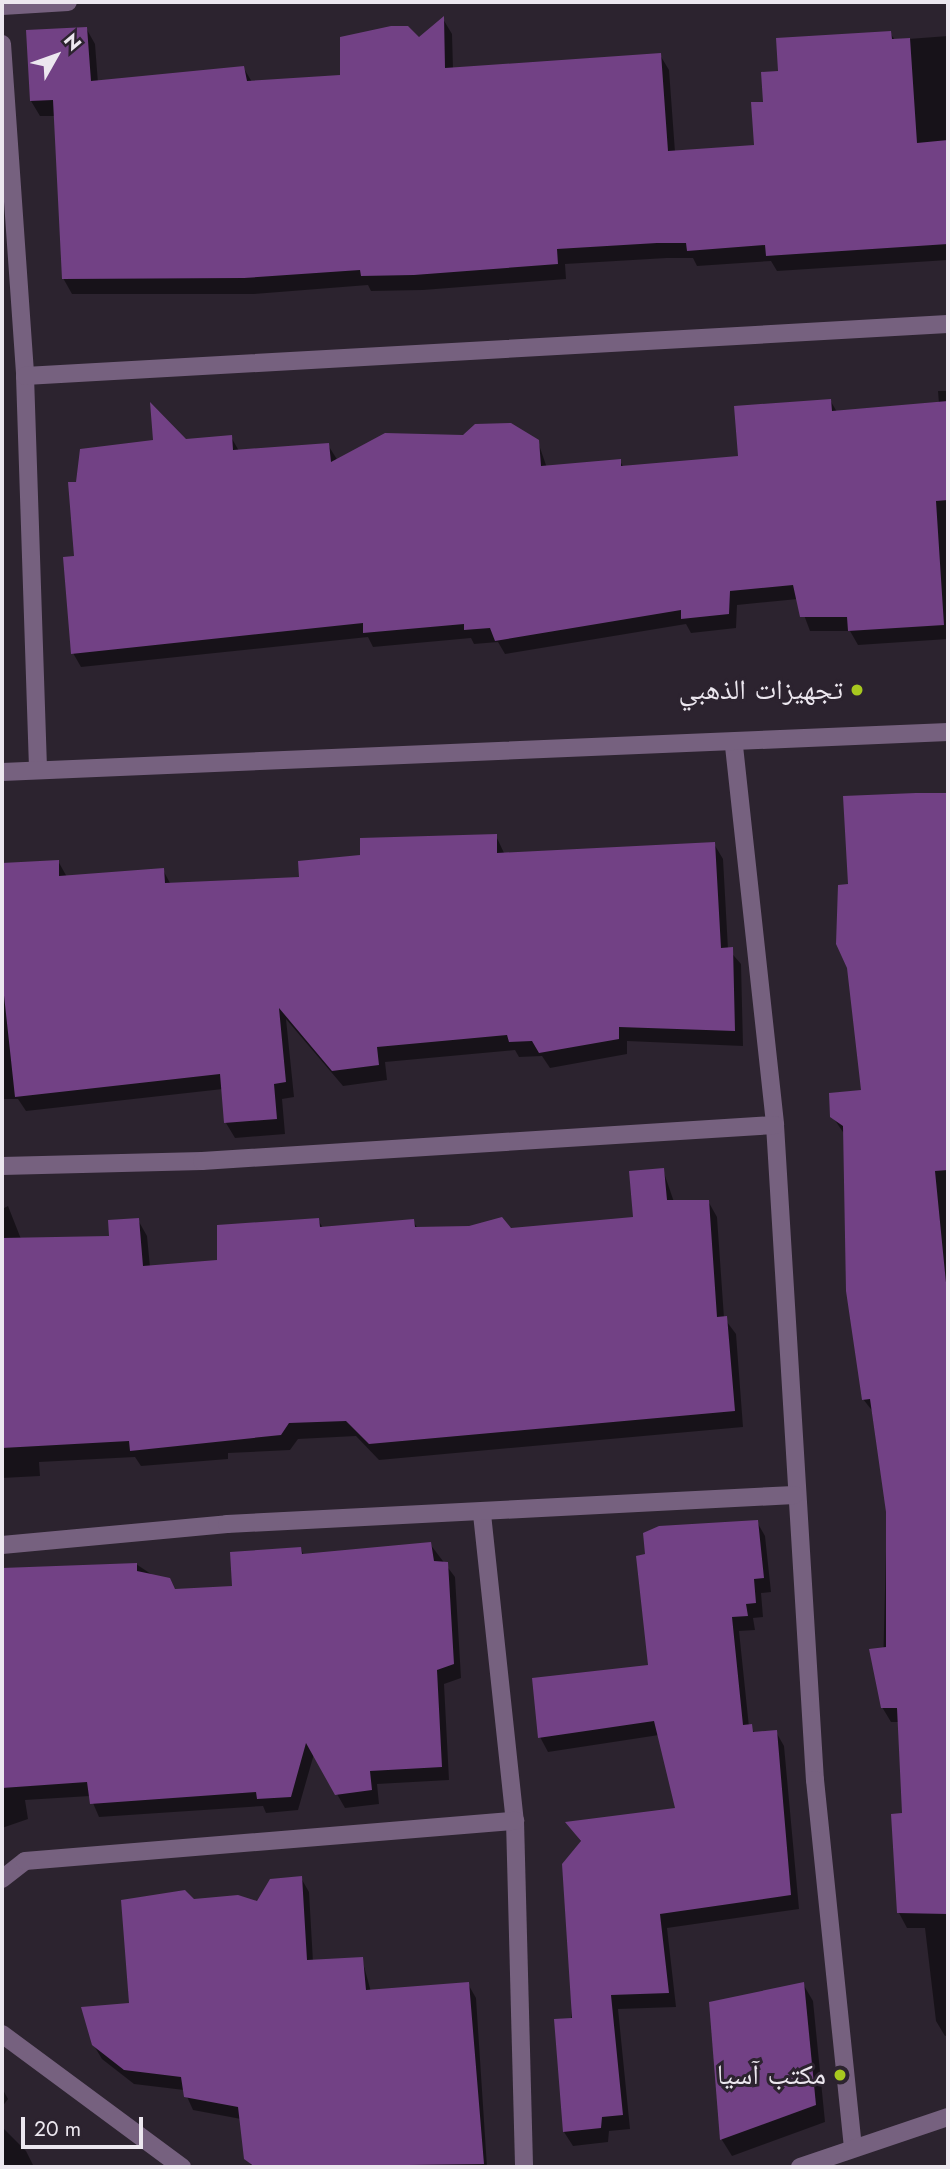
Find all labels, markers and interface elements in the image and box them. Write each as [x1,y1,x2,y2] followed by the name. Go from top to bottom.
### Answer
[21,21,91,91] north arrow
[57,28,88,57] text: N
[679,673,843,707] place label: تجهيزات الذهبي
[849,682,865,698] marker: تجهيزات الذهبي
[717,2058,826,2092] place label: مكتب آسيا
[832,2067,848,2083] marker: مكتب آسيا
[24,2102,147,2146] scale bar
[34,2114,81,2144] text: 20 m

